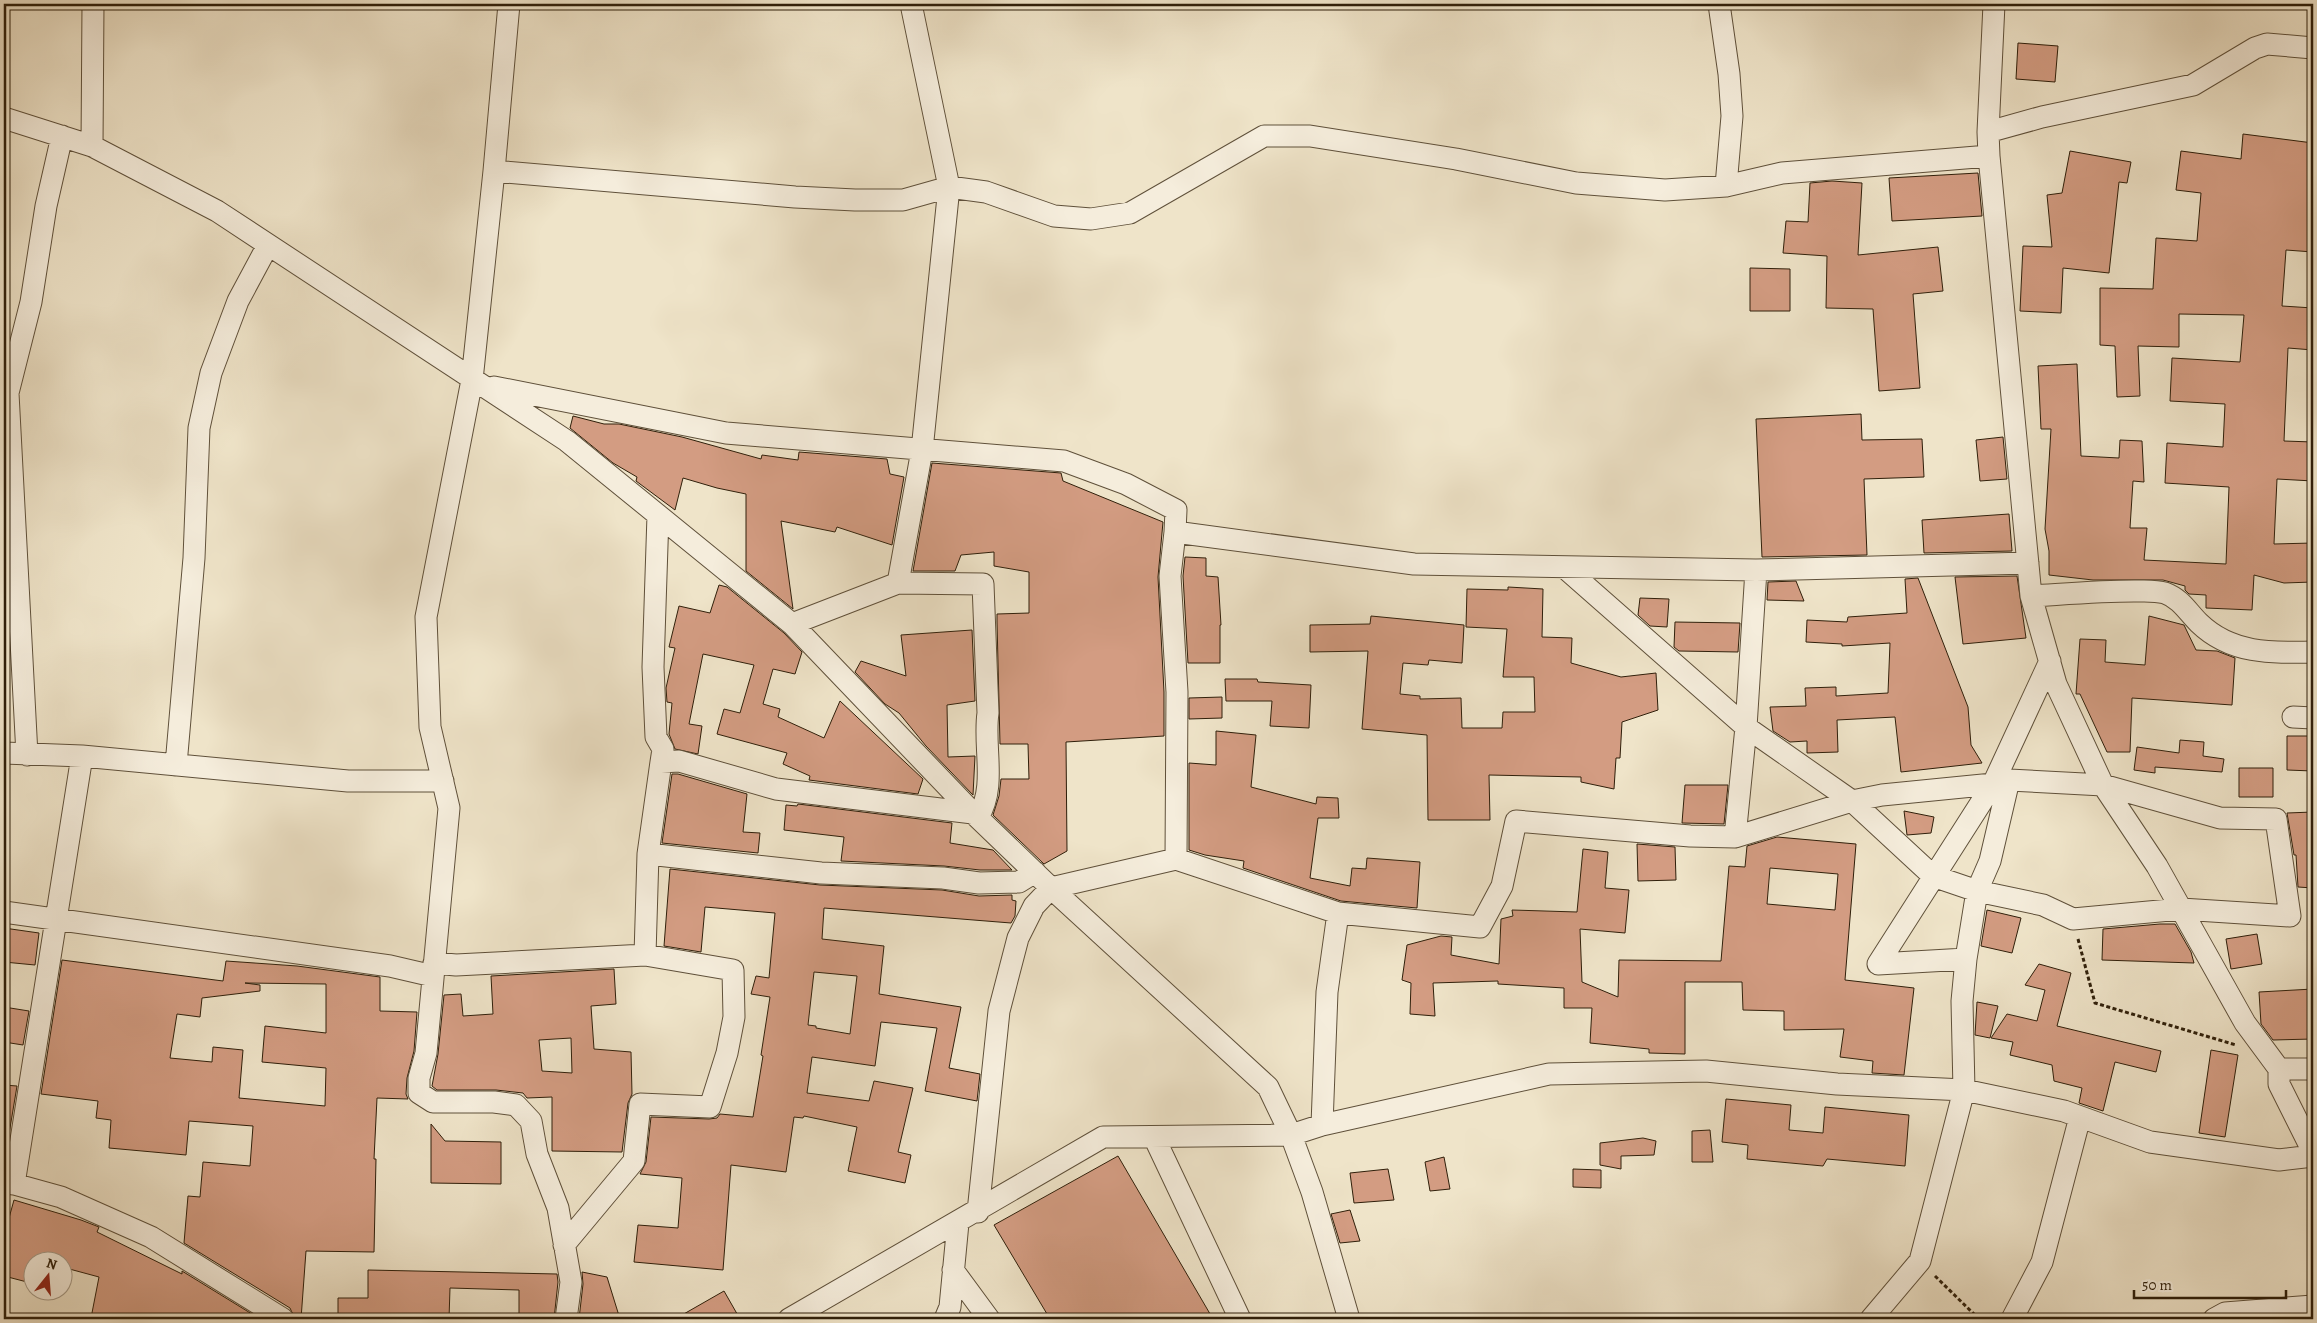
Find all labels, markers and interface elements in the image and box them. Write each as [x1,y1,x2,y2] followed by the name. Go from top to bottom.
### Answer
[22,1250,72,1300] north arrow
[44,1253,59,1275] text: N
[2134,1268,2287,1300] scale bar
[2142,1275,2172,1295] text: 50 m

